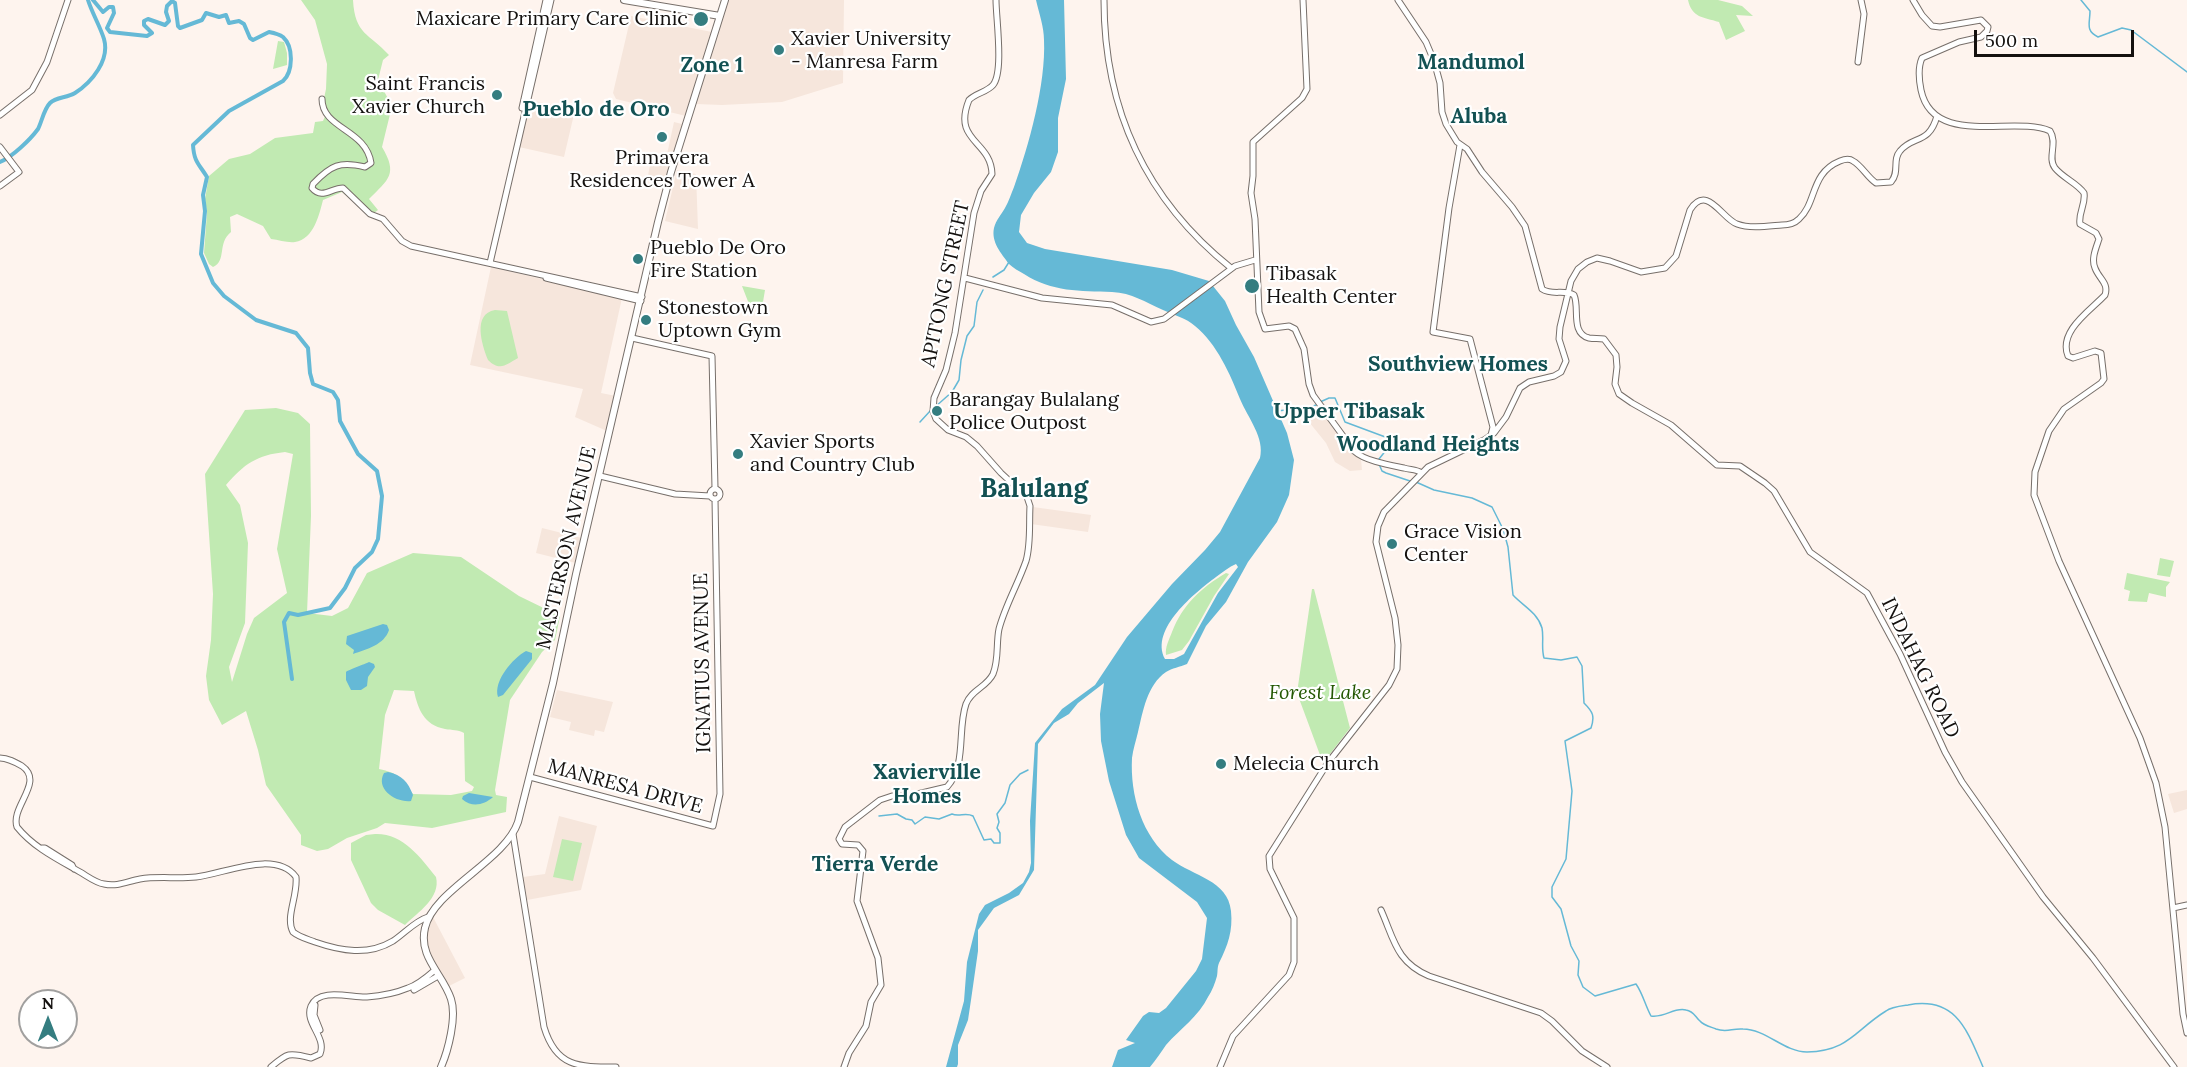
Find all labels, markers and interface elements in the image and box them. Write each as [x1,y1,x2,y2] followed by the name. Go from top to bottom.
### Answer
[416,7,688,31] place label: Maxicare Primary Care Clinic
[692,10,710,28] marker: Maxicare Primary Care Clinic
[1977,18,2138,56] scale bar
[791,27,951,74] place label: Xavier University - Manresa Farm
[1985,29,2038,52] text: 500 m
[772,43,786,57] marker: Xavier University - Manresa Farm
[1417,50,1525,76] district label: Mandumol
[680,53,744,79] district label: Zone 1
[352,72,485,119] place label: Saint Francis Xavier Church
[490,88,504,102] marker: Saint Francis Xavier Church
[522,97,670,123] district label: Pueblo de Oro
[1451,104,1507,130] district label: Aluba
[655,130,669,144] marker: Primavera Residences Tower A
[569,146,755,193] place label: Primavera Residences Tower A
[917,198,975,370] street label: APITONG STREET
[650,236,786,283] place label: Pueblo De Oro Fire Station
[631,252,645,266] marker: Pueblo De Oro Fire Station
[1266,262,1397,309] place label: Tibasak Health Center
[1243,277,1261,295] marker: Tibasak Health Center
[658,296,781,343] place label: Stonestown Uptown Gym
[639,313,653,327] marker: Stonestown Uptown Gym
[1368,352,1548,378] district label: Southview Homes
[949,388,1119,435] place label: Barangay Bulalang Police Outpost
[1273,399,1425,425] district label: Upper Tibasak
[930,404,944,418] marker: Barangay Bulalang Police Outpost
[750,430,915,477] place label: Xavier Sports and Country Club
[1336,432,1520,458] district label: Woodland Heights
[532,444,602,652] street label: MASTERSON AVENUE
[731,447,745,461] marker: Xavier Sports and Country Club
[980,474,1088,506] district label: Balulang
[1404,520,1522,567] place label: Grace Vision Center
[1385,537,1399,551] marker: Grace Vision Center
[689,573,717,753] street label: IGNATIUS AVENUE
[1876,594,1964,742] street label: INDAHAG ROAD
[1269,681,1371,705] park label: Forest Lake
[1233,752,1379,776] place label: Melecia Church
[545,755,705,819] street label: MANRESA DRIVE
[1214,757,1228,771] marker: Melecia Church
[873,760,981,810] district label: Xavierville Homes
[812,852,938,878] district label: Tierra Verde
[18,989,78,1049] north arrow
[42,993,54,1013] text: N

